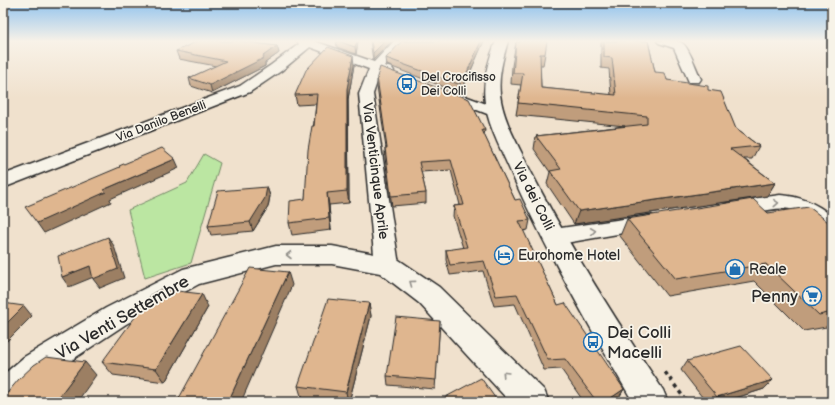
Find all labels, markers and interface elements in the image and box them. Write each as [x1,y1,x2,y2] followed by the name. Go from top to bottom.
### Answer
[421,70,496,99] place label: Del Crocifisso Dei Colli
[396,73,418,95] bus stop icon: Del Crocifisso Dei Colli
[114,97,208,146] street label: Via Danilo Benelli
[359,102,392,240] street label: Via Venticinque Aprile
[509,159,558,233] street label: Via dei Colli
[773,198,779,207] one-way arrow
[590,227,596,236] one-way arrow
[493,244,515,266] hotel icon: Eurohome Hotel
[518,247,620,264] place label: Eurohome Hotel
[286,251,292,259] one-way arrow
[724,258,746,280] shop icon: Reale
[749,261,787,278] place label: Reale
[52,272,193,364] street label: Via Venti Settembre
[410,281,417,288] one-way arrow
[801,285,823,307] supermarket icon: Penny
[751,287,798,307] place label: Penny
[607,323,671,363] place label: Dei Colli Macelli
[582,331,604,353] bus stop icon: Dei Colli Macelli
[503,371,510,378] one-way arrow

